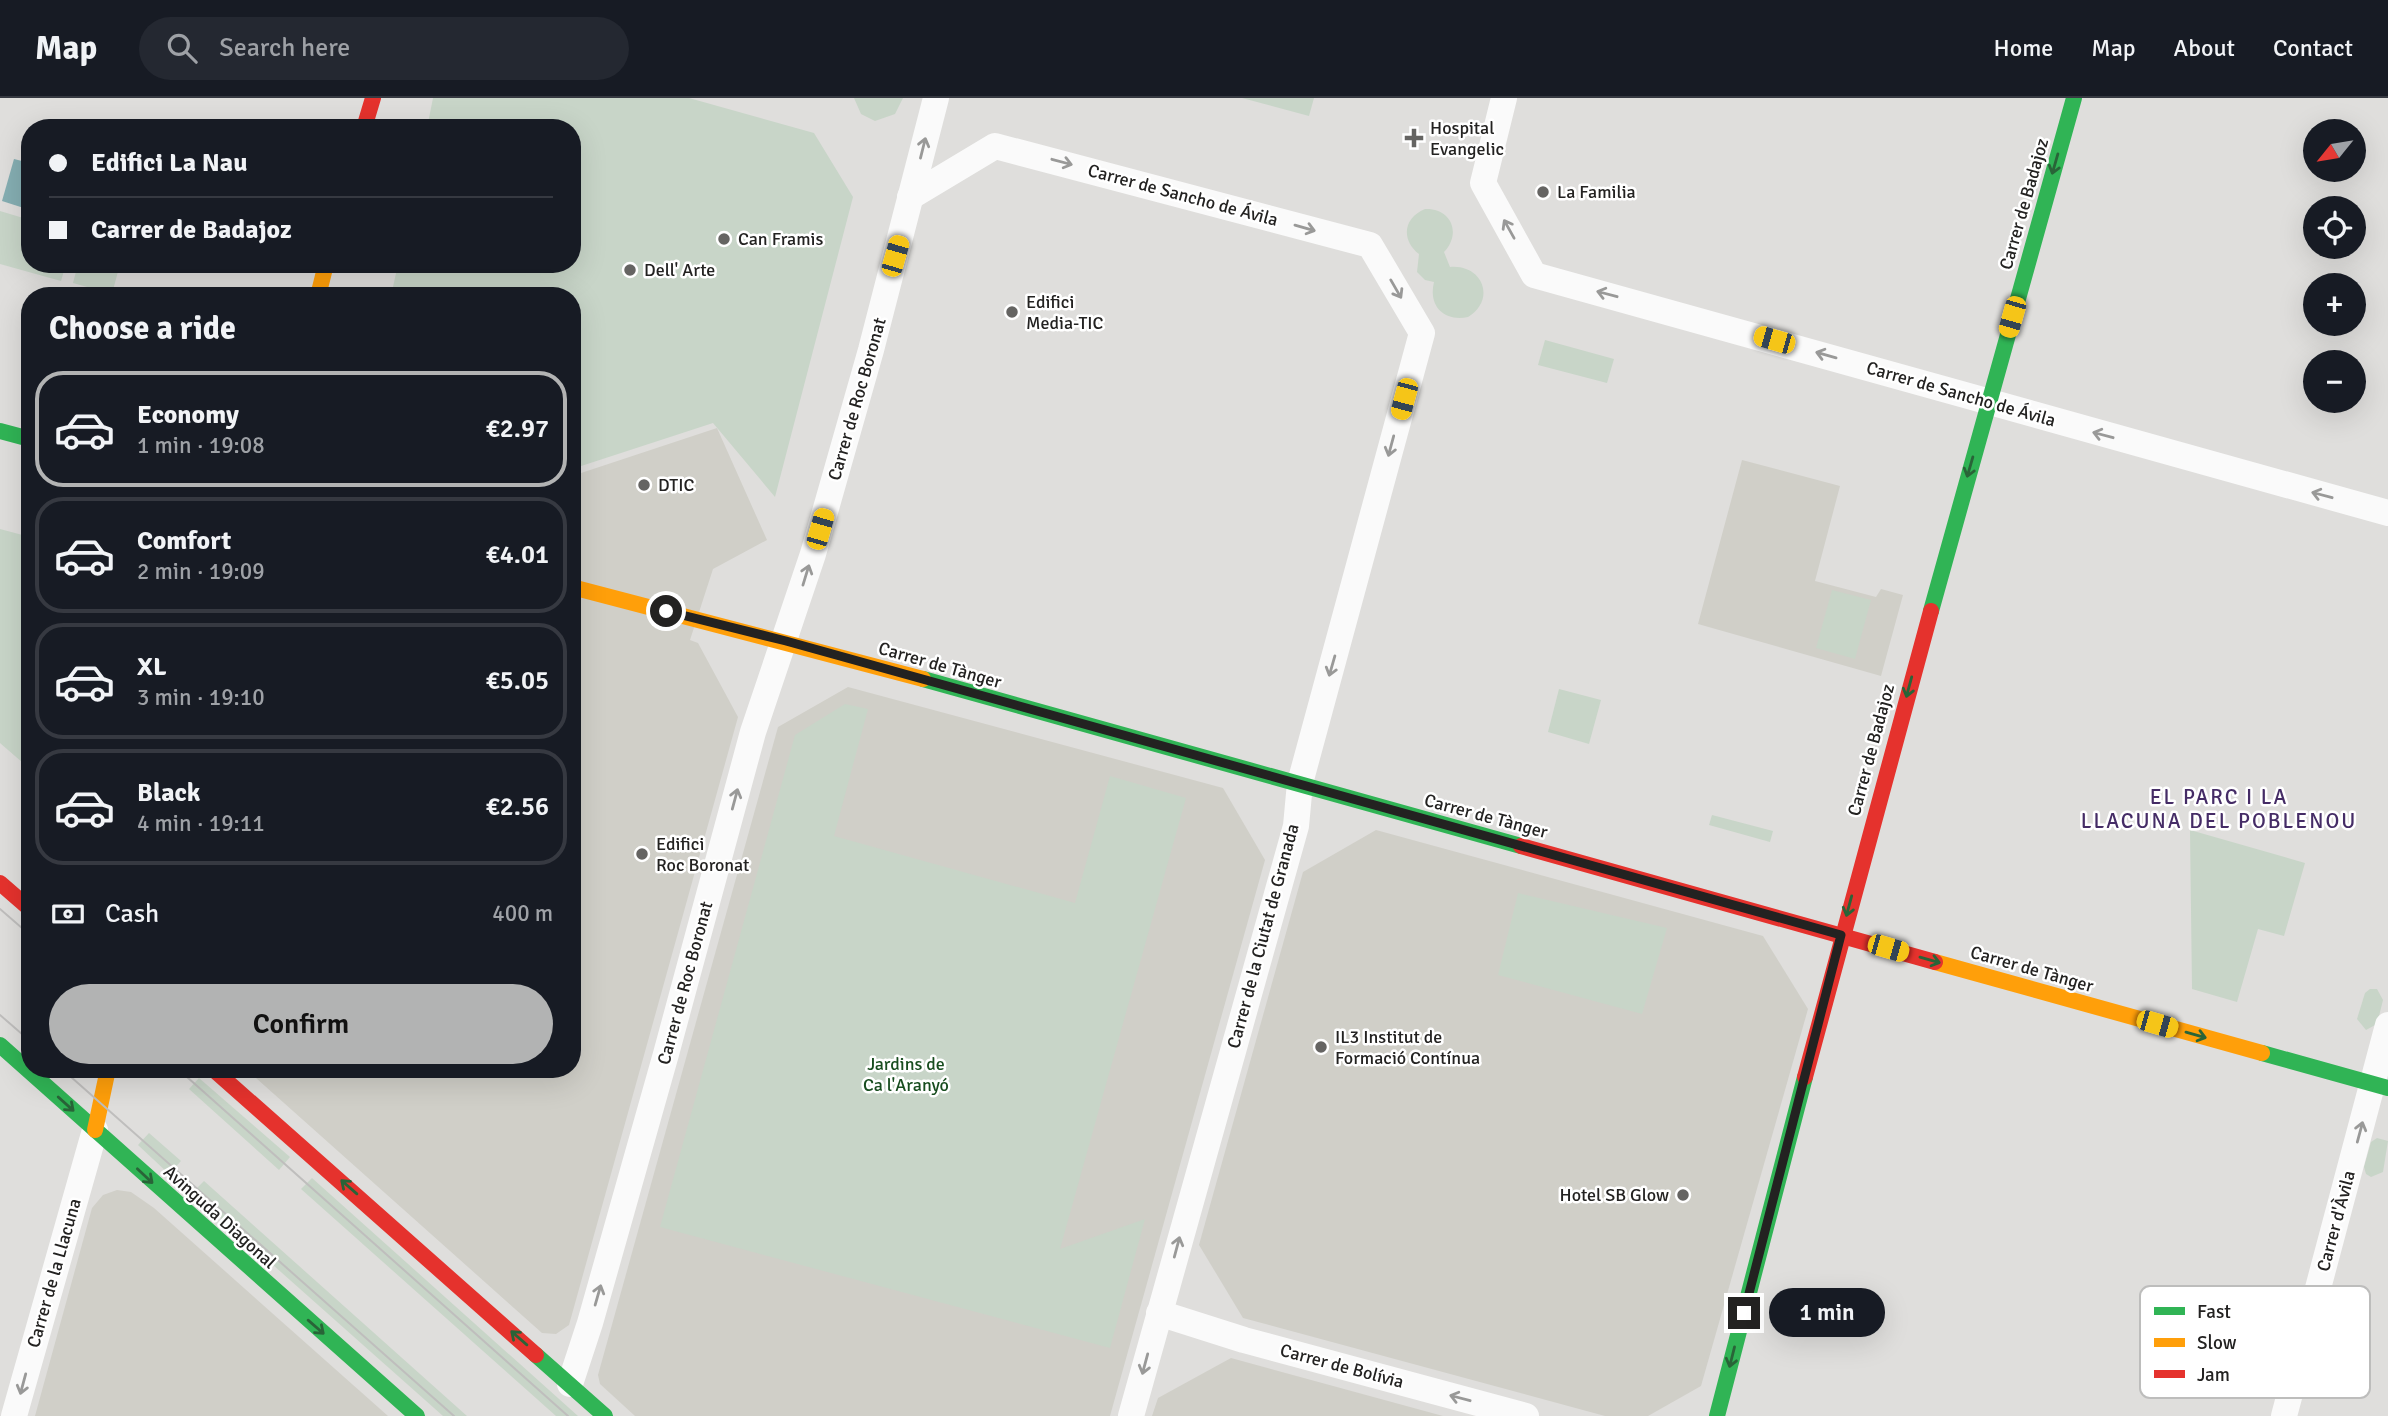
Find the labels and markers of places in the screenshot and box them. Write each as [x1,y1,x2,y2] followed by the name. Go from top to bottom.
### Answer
[1430,117,1504,160] place label: Hospital Evangelic
[1404,128,1424,148] marker: Hospital Evangelic
[1557,181,1636,203] place label: La Familia
[1535,184,1551,200] marker: La Familia
[738,228,823,250] place label: Can Framis
[716,231,732,247] marker: Can Framis
[644,259,715,281] place label: Dell' Arte
[622,262,638,278] marker: Dell' Arte
[1026,291,1104,334] place label: Edifici Media-TIC
[1004,304,1020,320] marker: Edifici Media-TIC
[658,474,694,496] place label: DTIC
[636,477,652,493] marker: DTIC
[656,833,749,876] place label: Edifici Roc Boronat
[634,846,650,862] marker: Edifici Roc Boronat
[1335,1026,1480,1069] place label: IL3 Institut de Formació Contínua
[1313,1039,1329,1055] marker: IL3 Institut de Formació Contínua
[1560,1184,1669,1206] place label: Hotel SB Glow
[1675,1187,1691,1203] marker: Hotel SB Glow

